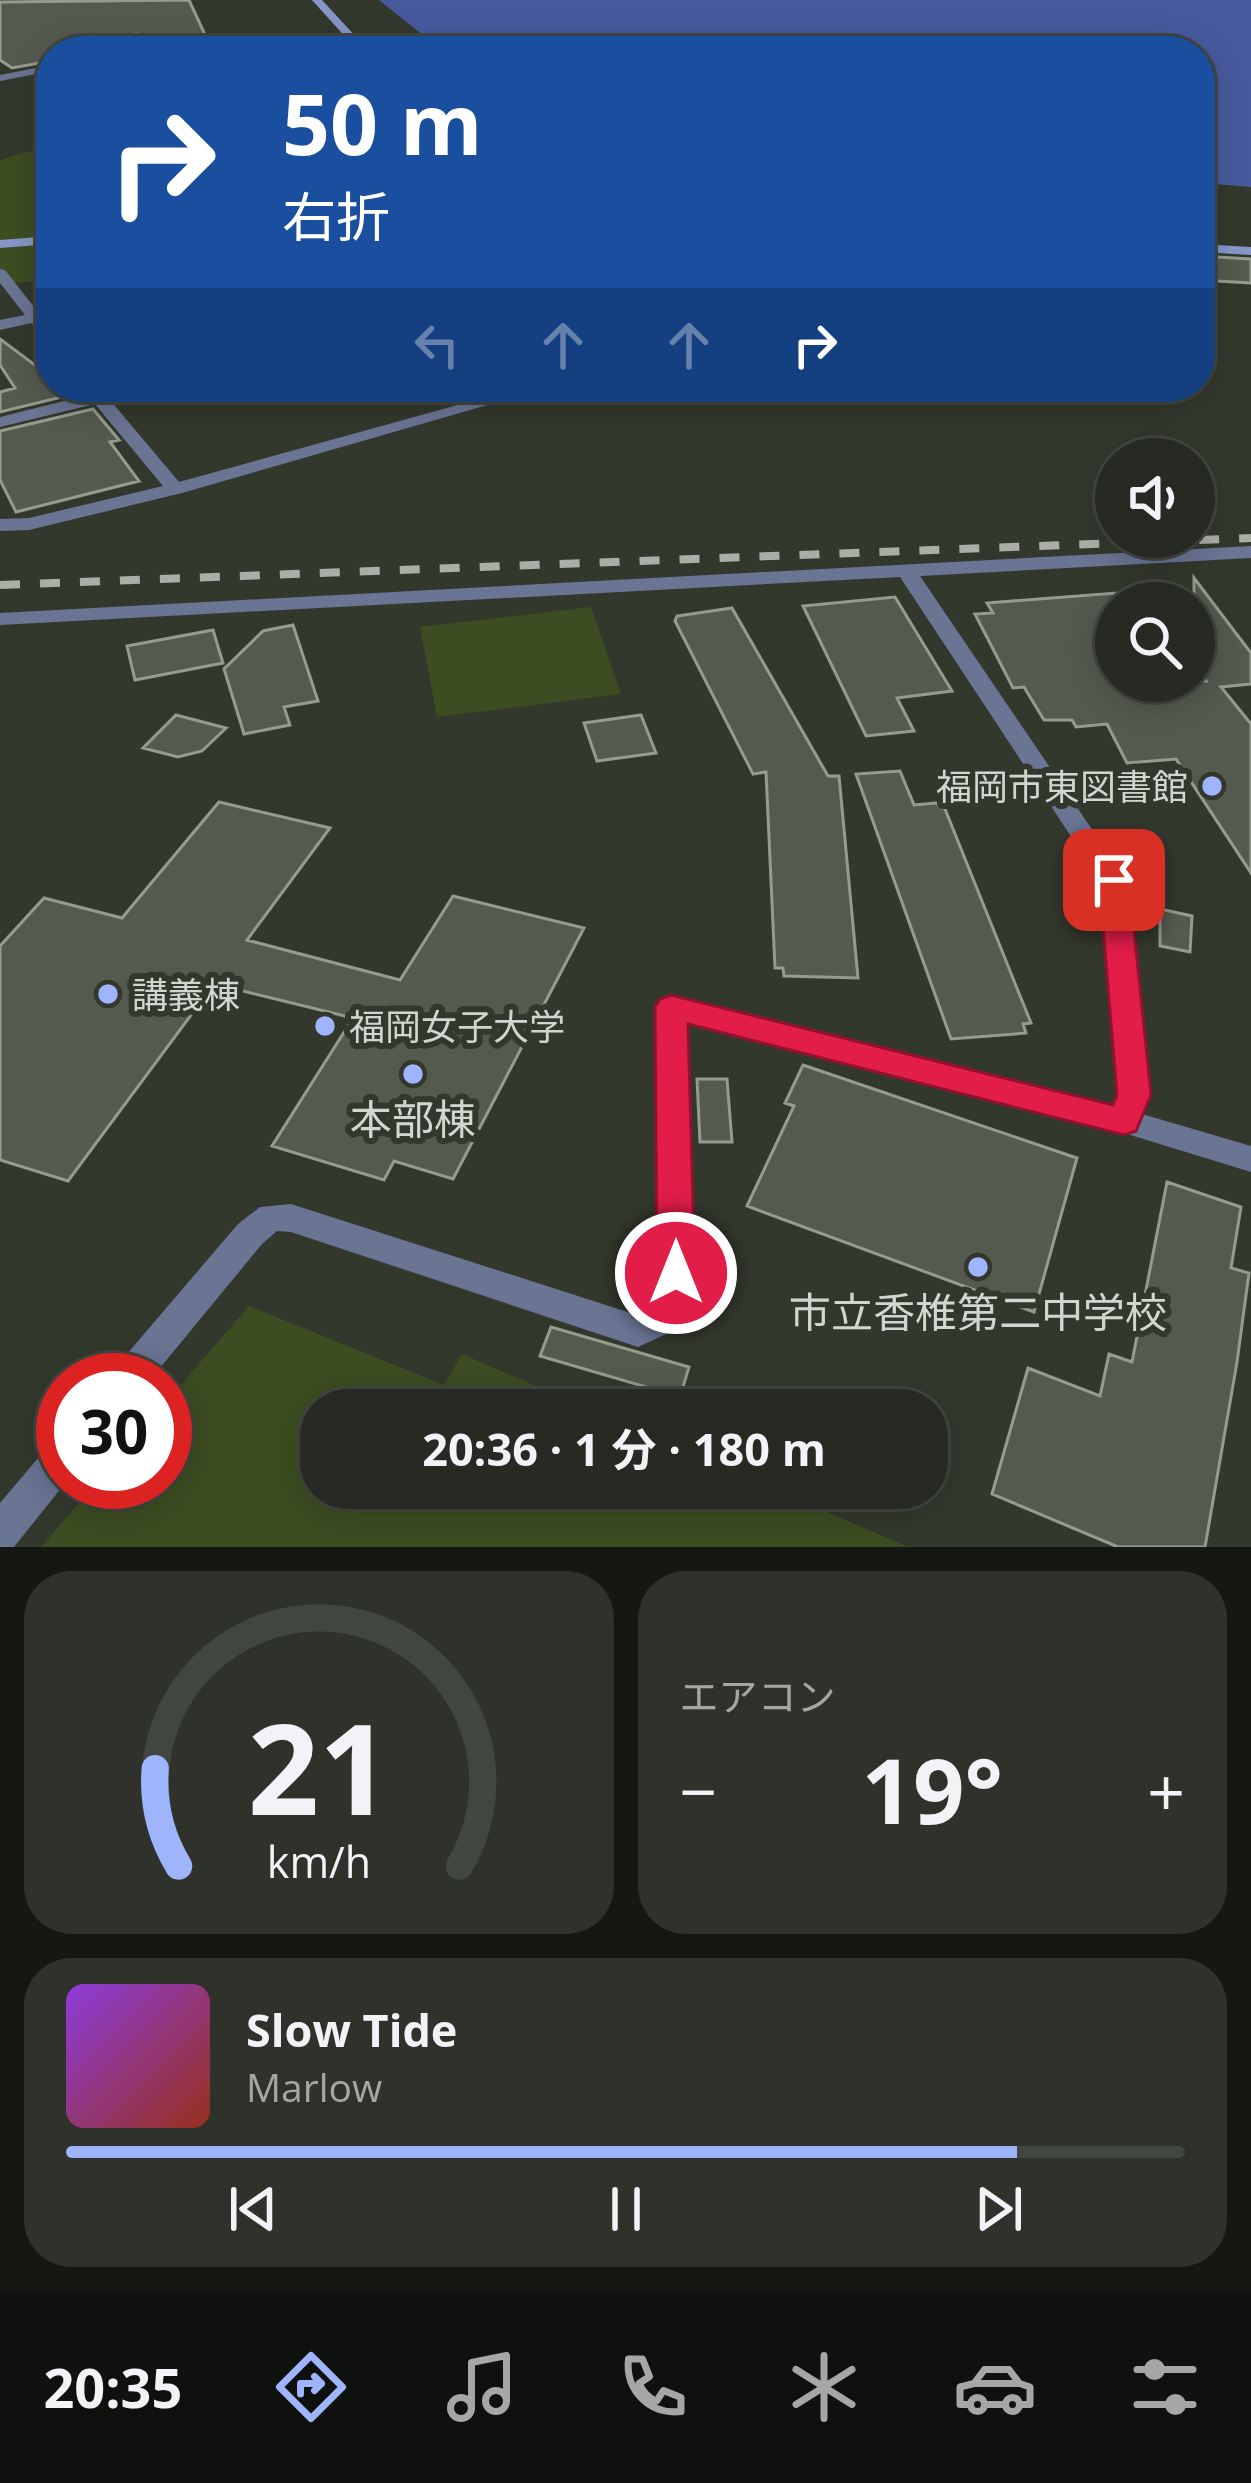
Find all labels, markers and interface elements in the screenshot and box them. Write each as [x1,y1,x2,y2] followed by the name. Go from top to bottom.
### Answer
[282,65,482,180] text: 50 m
[84,84,240,240] icon: right
[282,179,390,253] text: 右折
[404,312,470,378] icon: left
[530,312,596,378] icon: ahead
[656,312,722,378] icon: ahead
[782,312,848,378] icon: right
[1095,438,1215,702] map controls
[1095,438,1215,558] button: sound
[1095,582,1215,702] button: search
[936,762,1188,811] place label: 福岡市東図書館
[1199,773,1225,799] marker: 福岡市東図書館
[1063,829,1165,931] pin
[1081,847,1147,913] icon: arrive
[132,970,240,1019] place label: 講義棟
[95,981,121,1007] marker: 講義棟
[349,1002,565,1051] place label: 福岡女子大学
[312,1013,338,1039] marker: 福岡女子大学
[400,1061,426,1087] marker: 本部棟
[350,1090,476,1147] place label: 本部棟
[613,1210,739,1336] position arrow
[965,1254,991,1280] marker: 市立香椎第二中学校
[789,1283,1167,1340] place label: 市立香椎第二中学校
[36,1353,192,1509] speed limit sign: 30
[422,1418,826,1479] text: 20:36 · 1 分 · 180 m
[680,1669,836,1722] text: エアコン
[247,1682,390,1852] text: 21
[862,1728,1003,1850] text: 19°
[680,1745,717,1835] text: −
[1147,1745,1185,1835] text: +
[267,1831,371,1890] text: km/h
[246,1999,457,2060] text: Slow Tide
[246,2060,382,2113] text: Marlow
[220,2176,286,2242] icon: previous
[593,2176,659,2242] icon: pause
[966,2176,1032,2242] icon: next
[269,2345,353,2429] icon: directions
[440,2345,524,2429] icon: music
[611,2345,695,2429] icon: phone
[782,2345,866,2429] icon: climate
[953,2345,1037,2429] icon: car
[1123,2345,1207,2429] icon: filters
[43,2350,182,2424] text: 20:35

